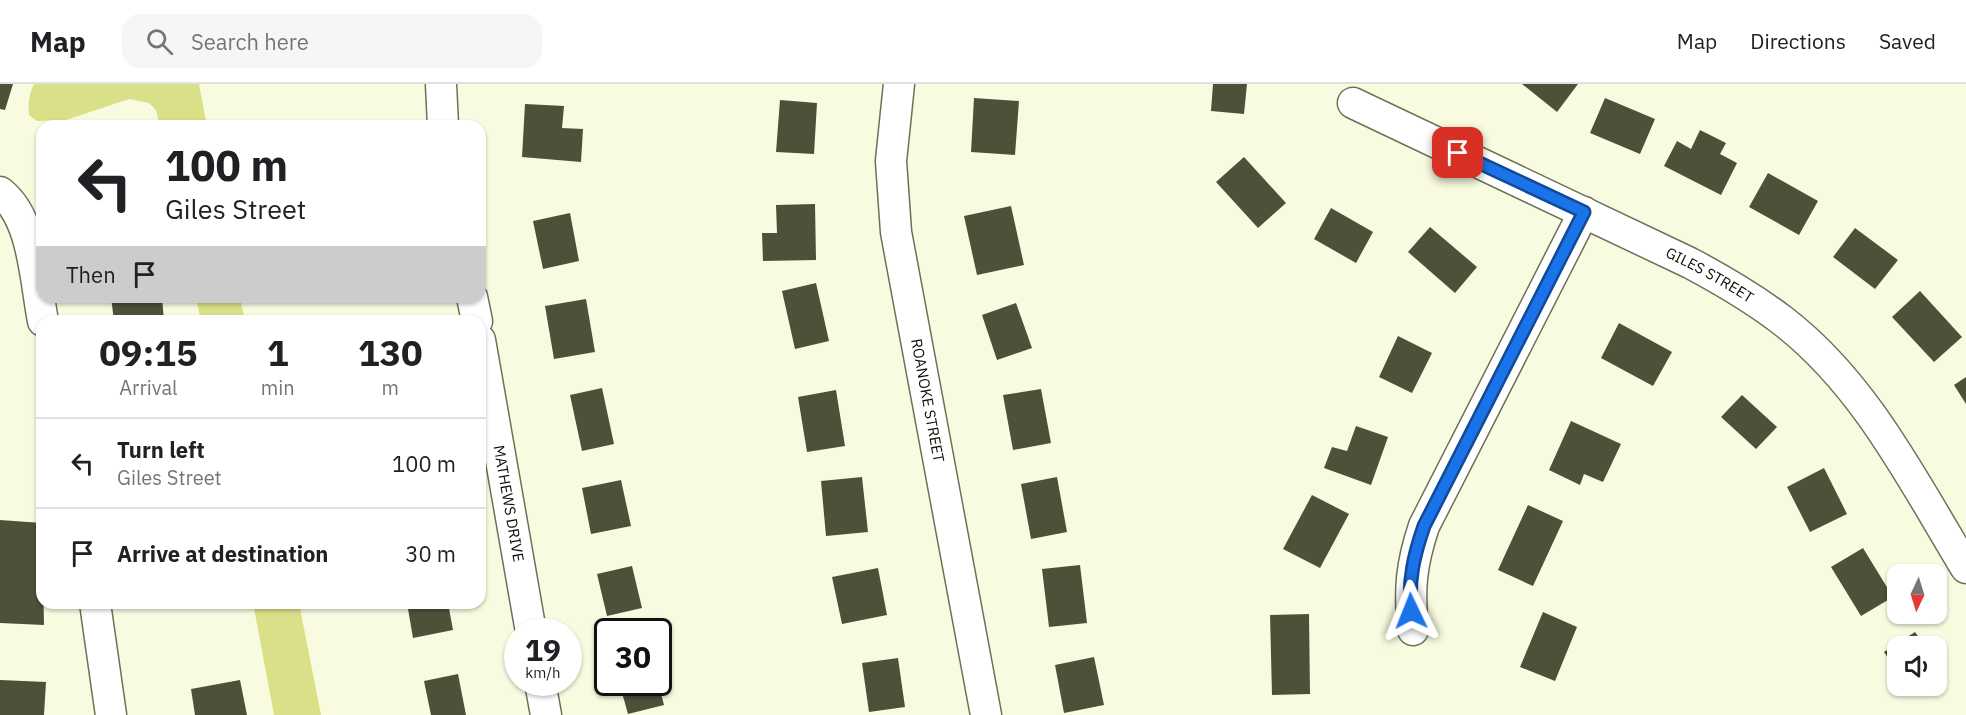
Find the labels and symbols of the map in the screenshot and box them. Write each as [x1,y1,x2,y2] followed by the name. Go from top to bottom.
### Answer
[1432,127,1483,178] pin
[1663,243,1758,307] street label: GILES STREET
[907,337,949,464] street label: ROANOKE STREET
[490,444,529,563] street label: MATHEWS DRIVE
[1887,564,1947,624] north arrow
[1379,579,1443,643] position arrow
[594,618,672,696] speed limit sign: 30

